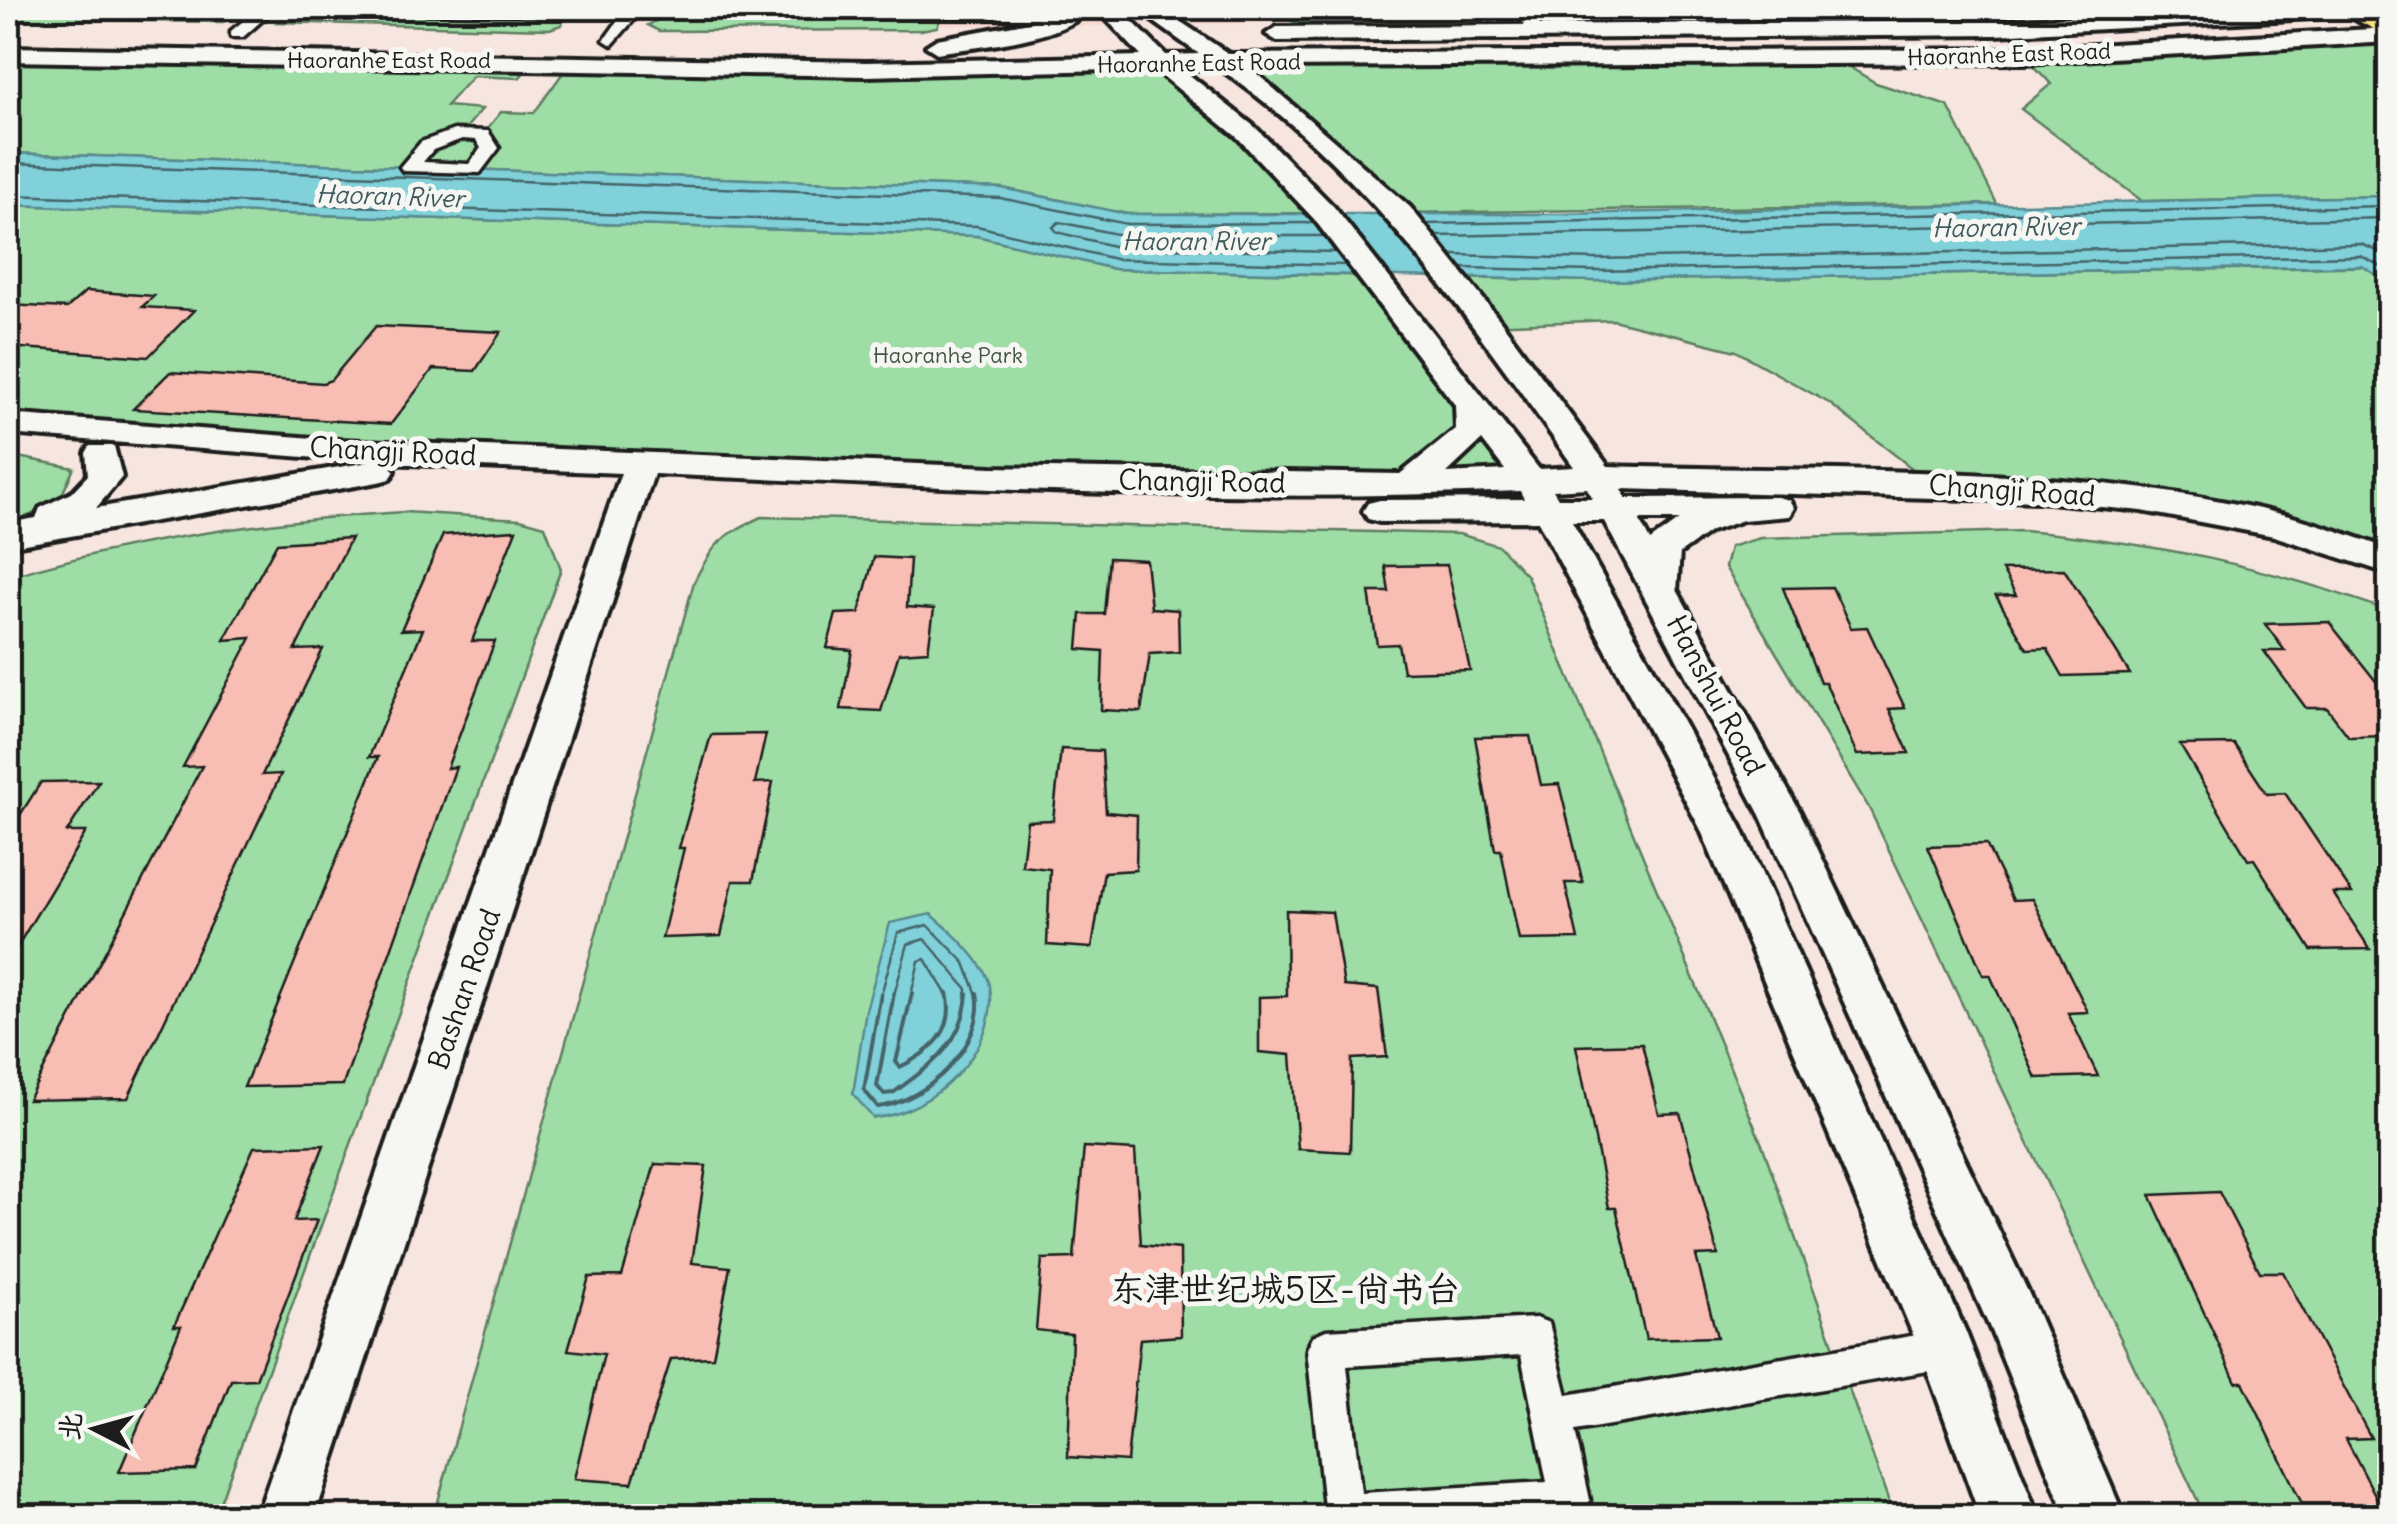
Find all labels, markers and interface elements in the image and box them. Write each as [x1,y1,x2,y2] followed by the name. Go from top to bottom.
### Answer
[1907,36,2111,72] street label: Haoranhe East Road
[287,46,491,74] street label: Haoranhe East Road
[1097,47,1301,79] street label: Haoranhe East Road
[315,177,467,215] water label: Haoran River
[1932,210,2083,244] water label: Haoran River
[1122,225,1273,257] water label: Haoran River
[873,341,1023,369] park label: Haoranhe Park
[309,429,477,473] street label: Changji Road
[1118,462,1286,500] street label: Changji Road
[1927,466,2097,514] street label: Changji Road
[1659,609,1773,781] street label: Hanshui Road
[420,904,508,1074] street label: Bashan Road
[1110,1266,1460,1310] district label: 东津世纪城5区-尚书台
[45,1379,145,1479] north arrow
[51,1411,90,1442] text: 北

